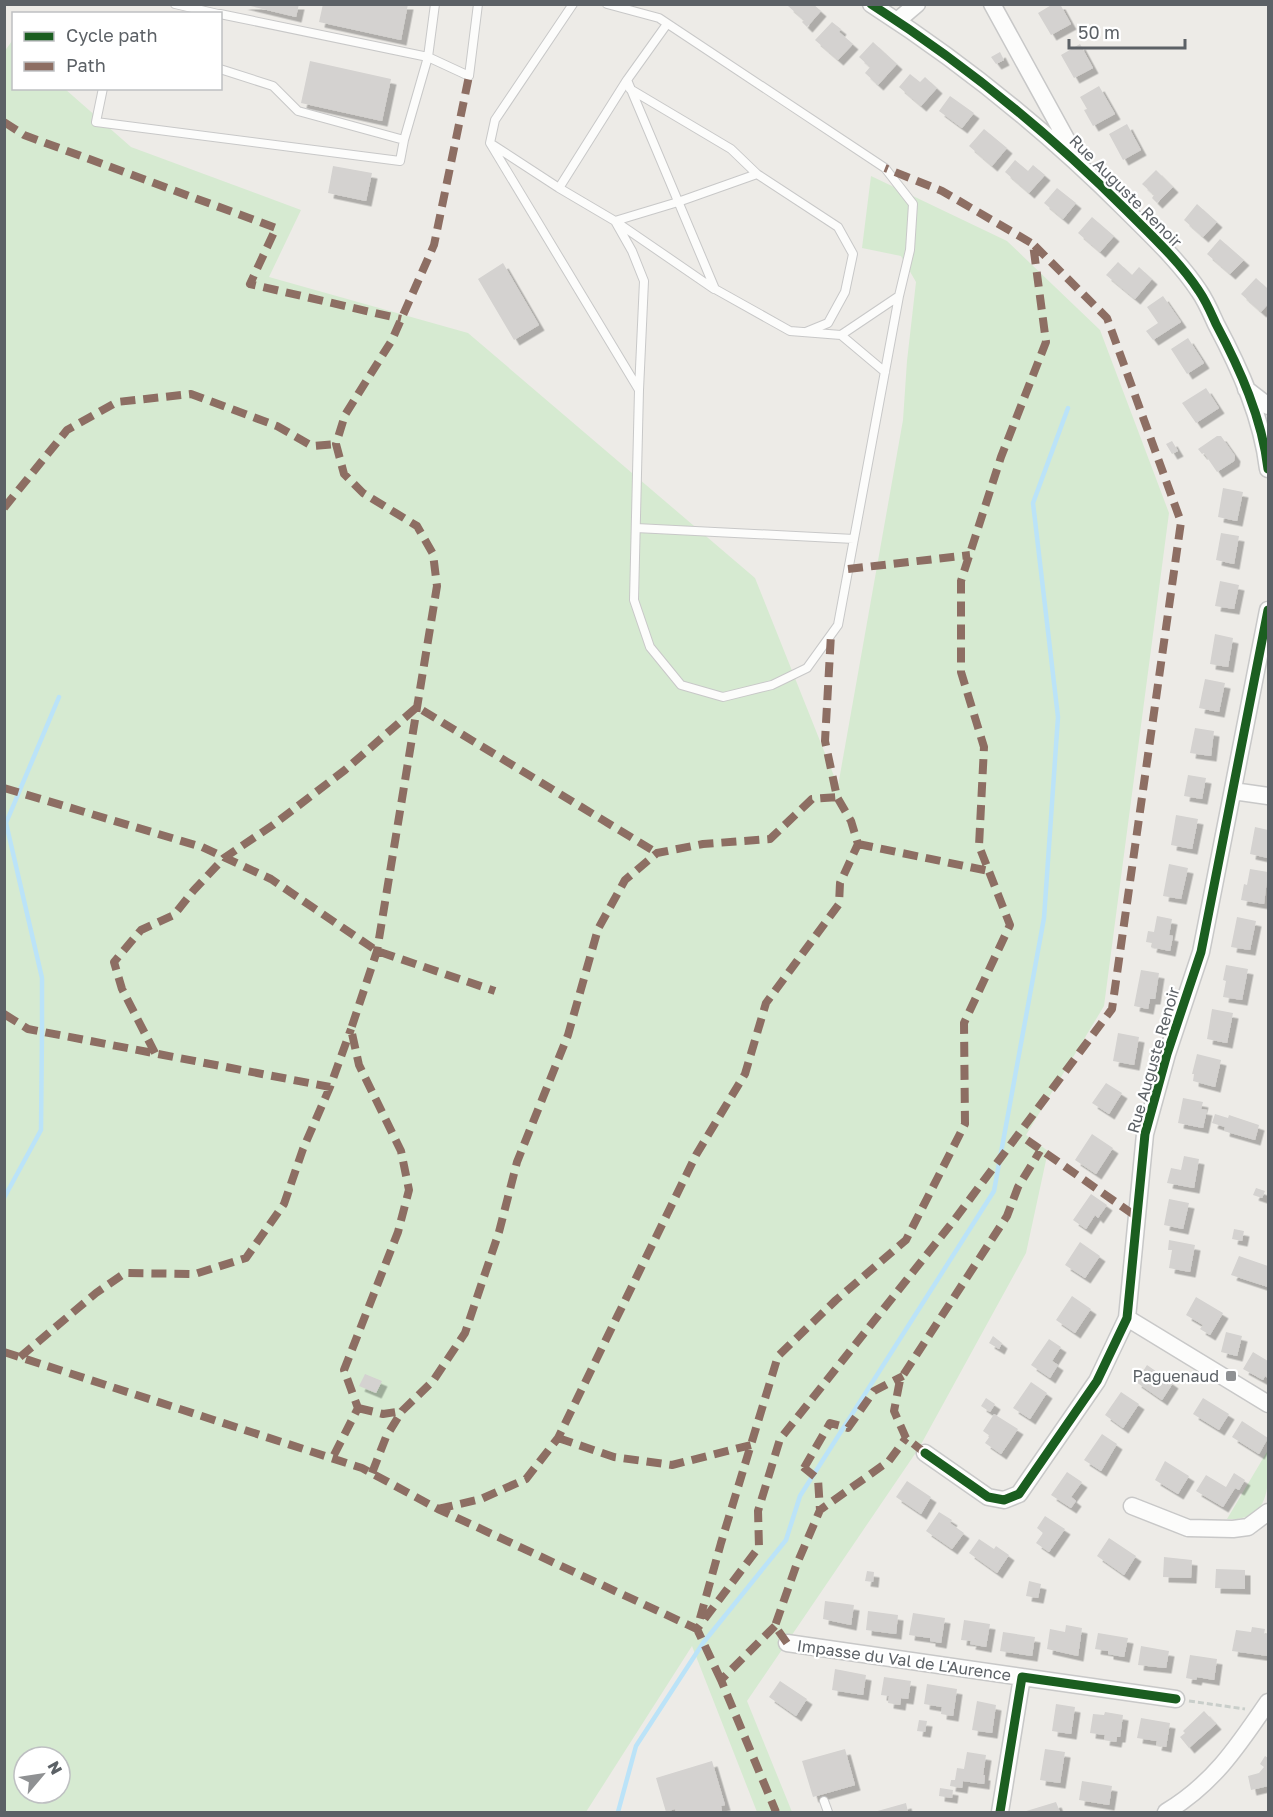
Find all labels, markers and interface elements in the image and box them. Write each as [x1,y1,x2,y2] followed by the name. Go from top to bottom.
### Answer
[12,12,222,90] legend
[1069,12,1184,50] scale bar
[1078,21,1120,43] text: 50 m
[66,24,158,46] text: Cycle path
[66,54,106,76] text: Path
[1065,130,1187,252] street label: Rue Auguste Renoir
[1123,985,1183,1135] street label: Rue Auguste Renoir
[1132,1366,1219,1386] place label: Paguenaud
[1224,1369,1238,1383] marker: Paguenaud
[796,1635,1012,1685] street label: Impasse du Val de L'Aurence
[12,1745,72,1805] north arrow
[43,1758,67,1778] text: N

